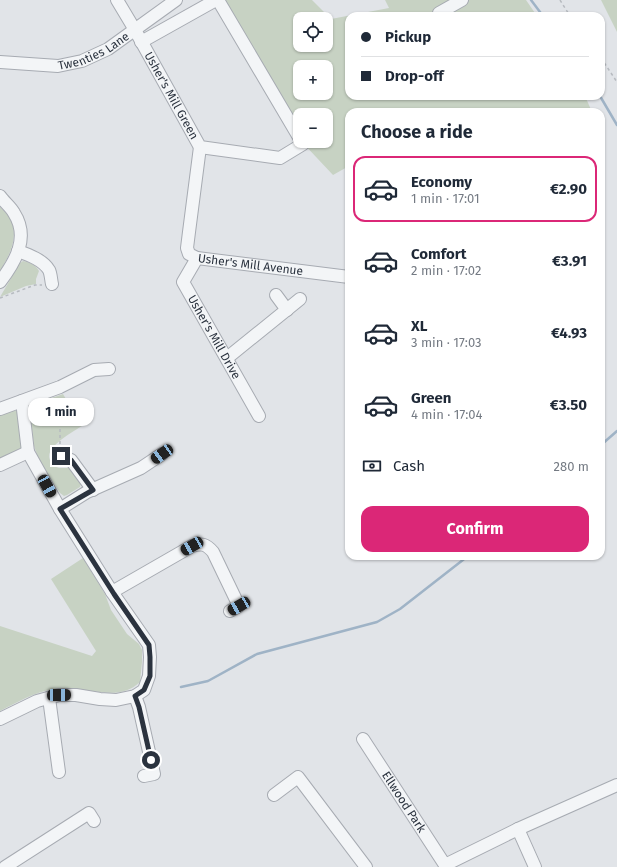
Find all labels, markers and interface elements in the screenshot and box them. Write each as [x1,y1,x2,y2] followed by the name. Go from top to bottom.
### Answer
[293,12,333,148] map controls
[293,12,333,52] button: locate
[385,28,431,46] text: Pickup
[57,29,132,73] street label: Twenties Lane
[141,49,201,142] street label: Usher's Mill Green
[293,60,333,100] button: +
[385,67,444,85] text: Drop-off
[293,108,333,148] button: −
[361,121,473,143] text: Choose a ride
[363,171,399,207] icon: car
[411,173,472,191] text: Economy
[550,180,587,198] text: €2.90
[411,191,480,206] text: 1 min · 17:01
[363,243,399,279] icon: car
[411,245,467,263] text: Comfort
[197,251,304,278] street label: Usher's Mill Avenue
[552,252,587,270] text: €3.91
[411,263,481,278] text: 2 min · 17:02
[185,293,244,381] street label: Usher's Mill Drive
[363,315,399,351] icon: car
[411,317,427,335] text: XL
[551,324,587,342] text: €4.93
[411,335,482,350] text: 3 min · 17:03
[363,387,399,423] icon: car
[411,389,451,407] text: Green
[550,396,587,414] text: €3.50
[28,398,94,426] callout: 1 min
[45,404,77,419] text: 1 min
[411,407,483,422] text: 4 min · 17:04
[149,442,175,466] car
[52,447,70,465] route end
[361,455,383,477] icon: cash
[393,457,425,475] text: Cash
[554,459,589,474] text: 280 m
[36,473,58,499] car
[361,506,589,552] button: Confirm
[179,535,205,557] car
[226,595,252,617] car
[47,689,71,701] car
[142,751,160,769] route start
[379,769,429,836] street label: Ellwood Park

